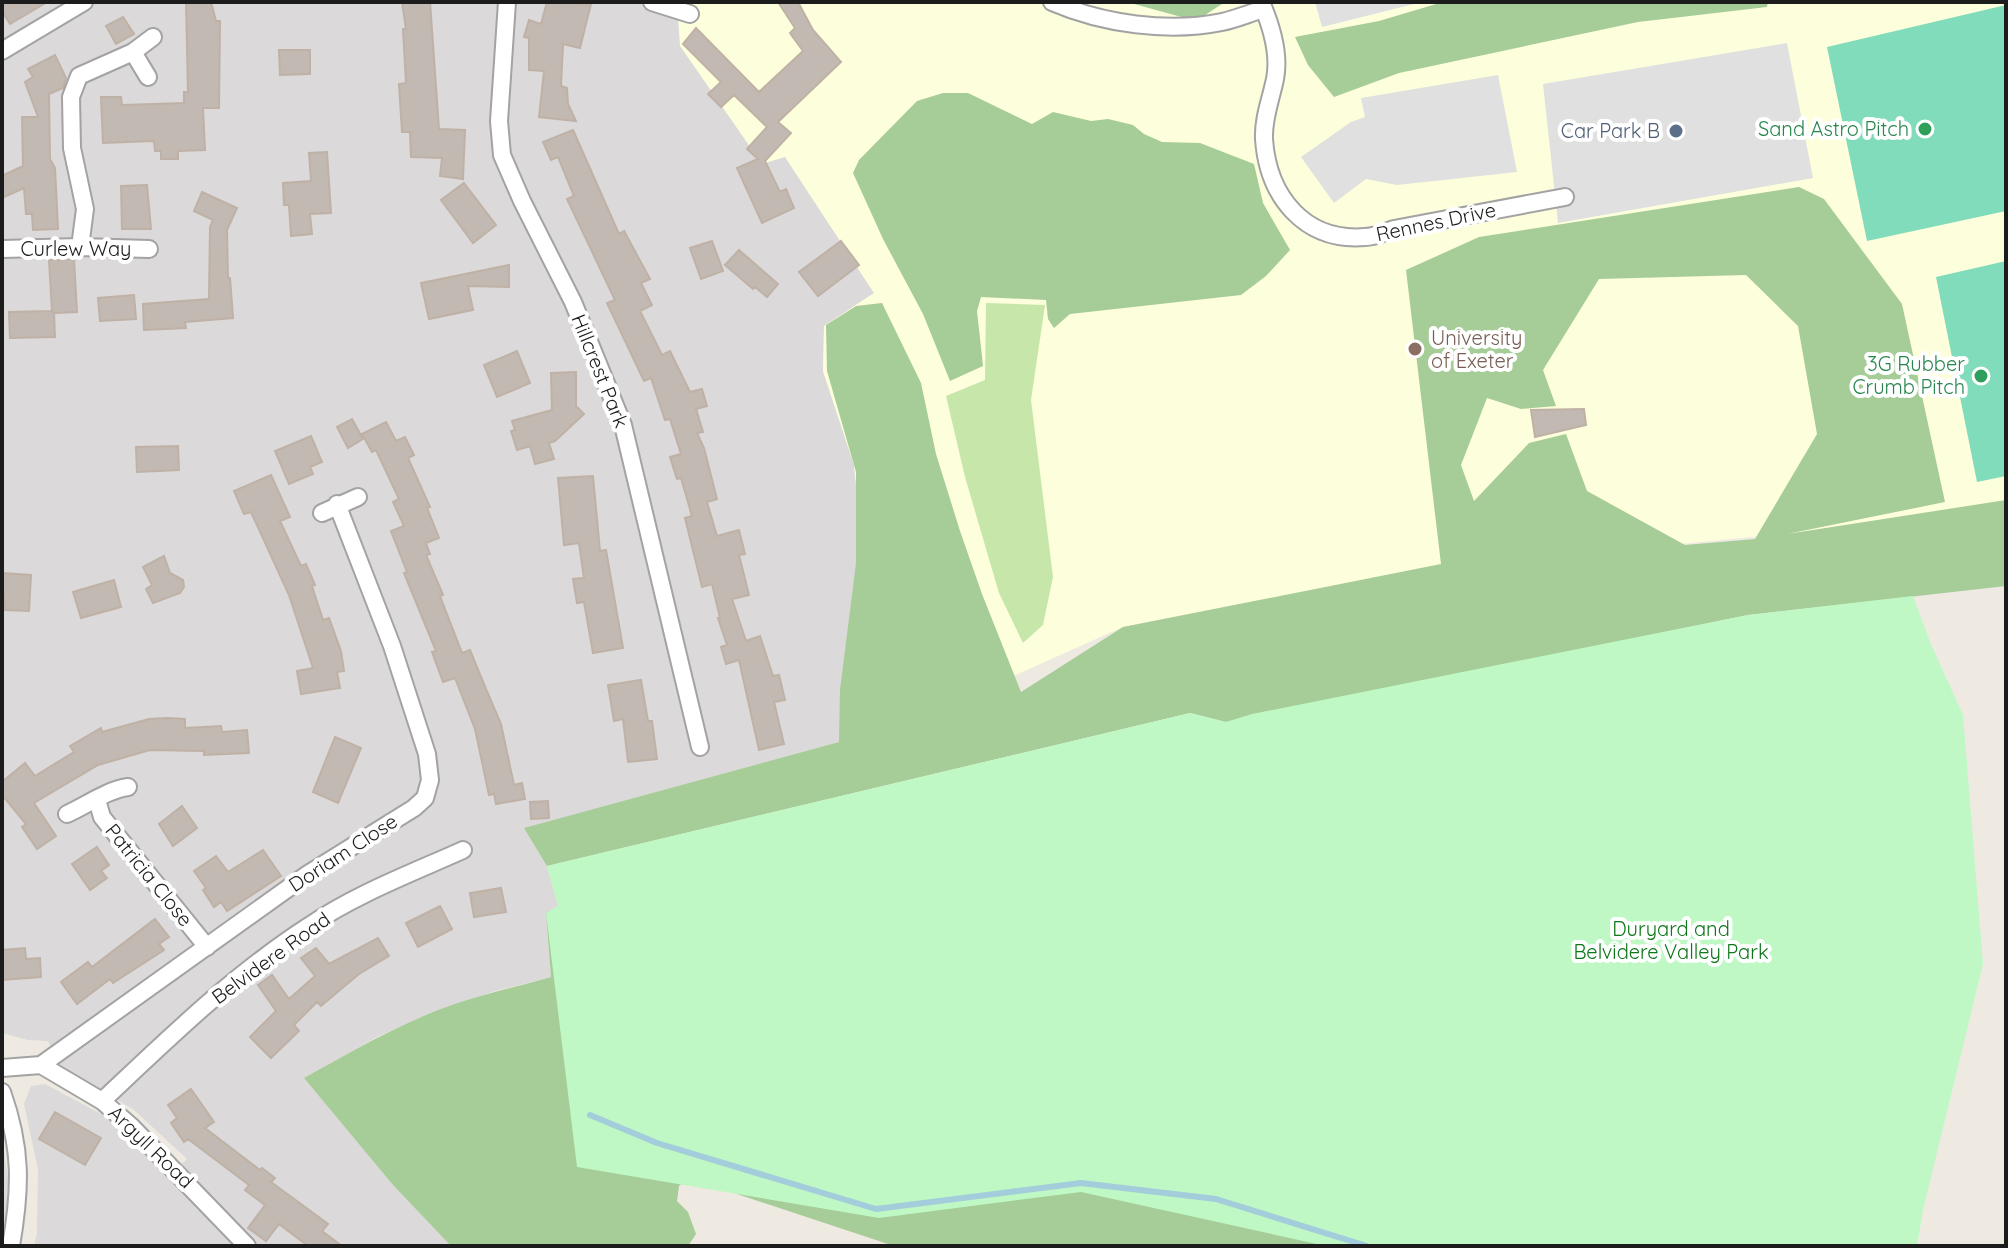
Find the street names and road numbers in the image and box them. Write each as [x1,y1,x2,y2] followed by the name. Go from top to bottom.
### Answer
[1374,197,1498,246] street label: Rennes Drive
[21,236,131,261] street label: Curlew Way
[566,310,635,431] street label: Hillcrest Park
[284,808,402,897] street label: Doriam Close
[100,818,198,931] street label: Patricia Close
[207,906,335,1009] street label: Belvidere Road
[104,1100,199,1193] street label: Argyll Road

